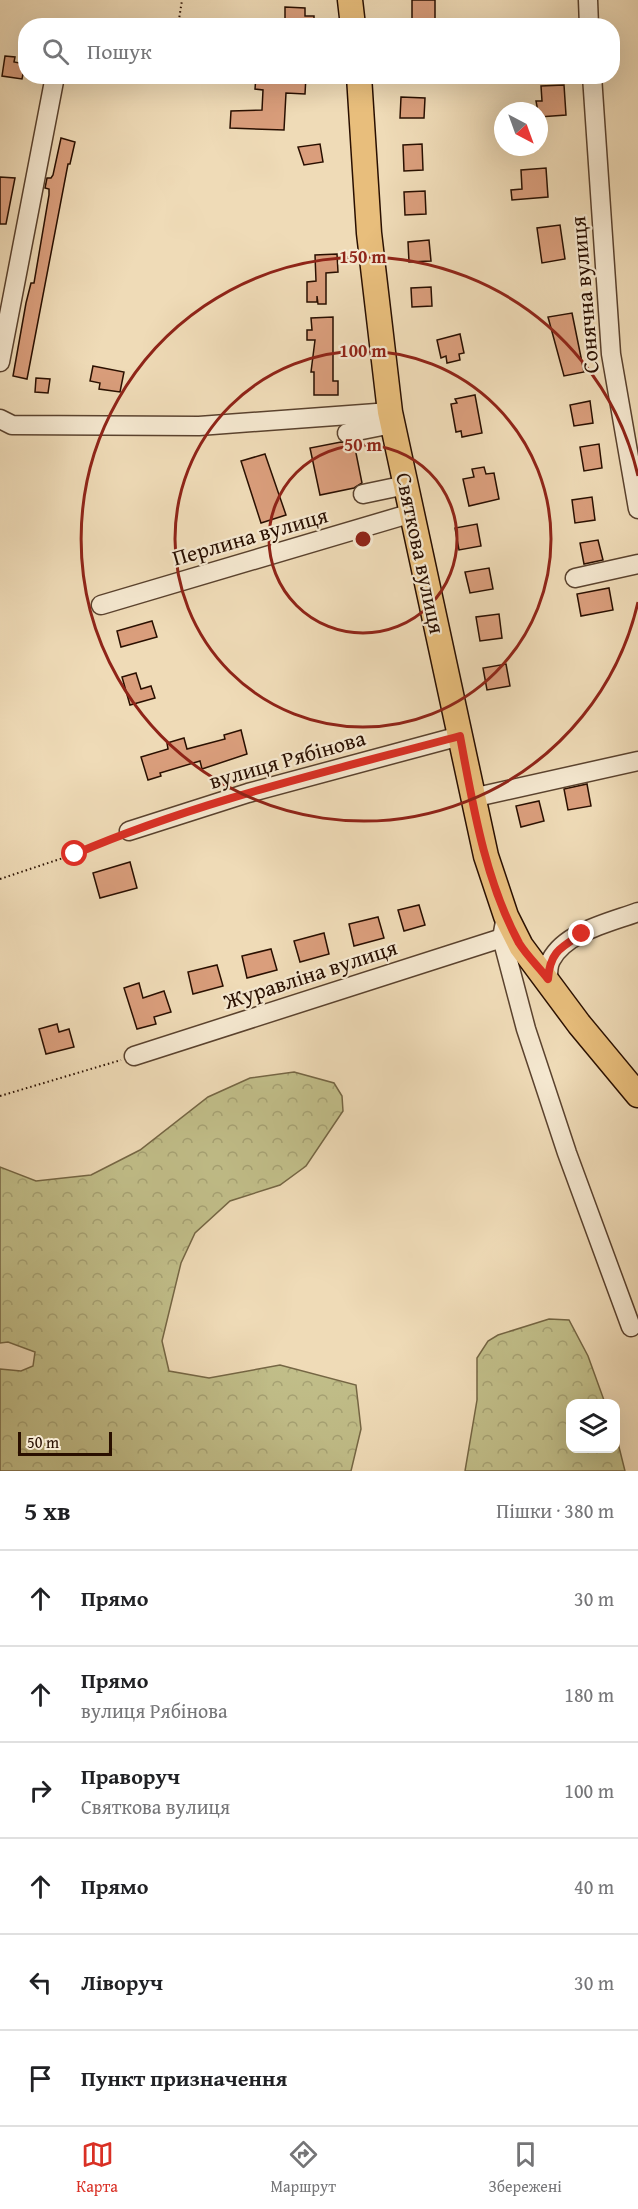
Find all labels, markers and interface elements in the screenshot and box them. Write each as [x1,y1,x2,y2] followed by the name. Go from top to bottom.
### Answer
[18,18,620,84] search box
[39,35,72,68] icon: search
[87,35,152,67] text: Пошук
[494,102,548,156] north arrow
[561,215,607,375] street label: Сонячна вулиця
[339,243,387,270] text: 150 m
[339,337,387,364] text: 100 m
[344,431,383,458] text: 50 m
[388,469,454,637] street label: Святкова вулиця
[168,499,332,573] street label: Перлина вулиця
[353,529,373,549] centre of rings
[205,721,369,797] street label: вулиця Рябінова
[61,840,87,866] route start
[568,920,594,946] route end
[218,931,401,1017] street label: Журавліна вулиця
[566,1399,620,1453] map controls
[566,1399,620,1453] button: layers
[18,1429,112,1456] scale bar
[27,1430,59,1454] text: 50 m
[24,1491,71,1530] text: 5 хв
[496,1496,614,1525] text: Пішки · 380 m
[24,1582,57,1615] icon: ahead
[81,1582,148,1614] text: Прямо
[574,1584,614,1613] text: 30 m
[81,1664,148,1696] text: Прямо
[24,1678,57,1711] icon: ahead
[564,1680,614,1709] text: 180 m
[81,1696,228,1725] text: вулиця Рябінова
[81,1760,180,1792] text: Праворуч
[24,1774,57,1807] icon: right
[564,1776,614,1805] text: 100 m
[81,1792,230,1821] text: Святкова вулиця
[24,1870,57,1903] icon: ahead
[81,1870,148,1902] text: Прямо
[574,1872,614,1901] text: 40 m
[24,1966,57,1999] icon: left
[81,1966,163,1998] text: Ліворуч
[574,1968,614,1997] text: 30 m
[24,2062,57,2095] icon: arrive
[81,2062,287,2094] text: Пункт призначення
[76,2138,118,2198] tab: Карта
[270,2138,336,2198] tab: Маршрут
[489,2138,562,2198] tab: Збережені

